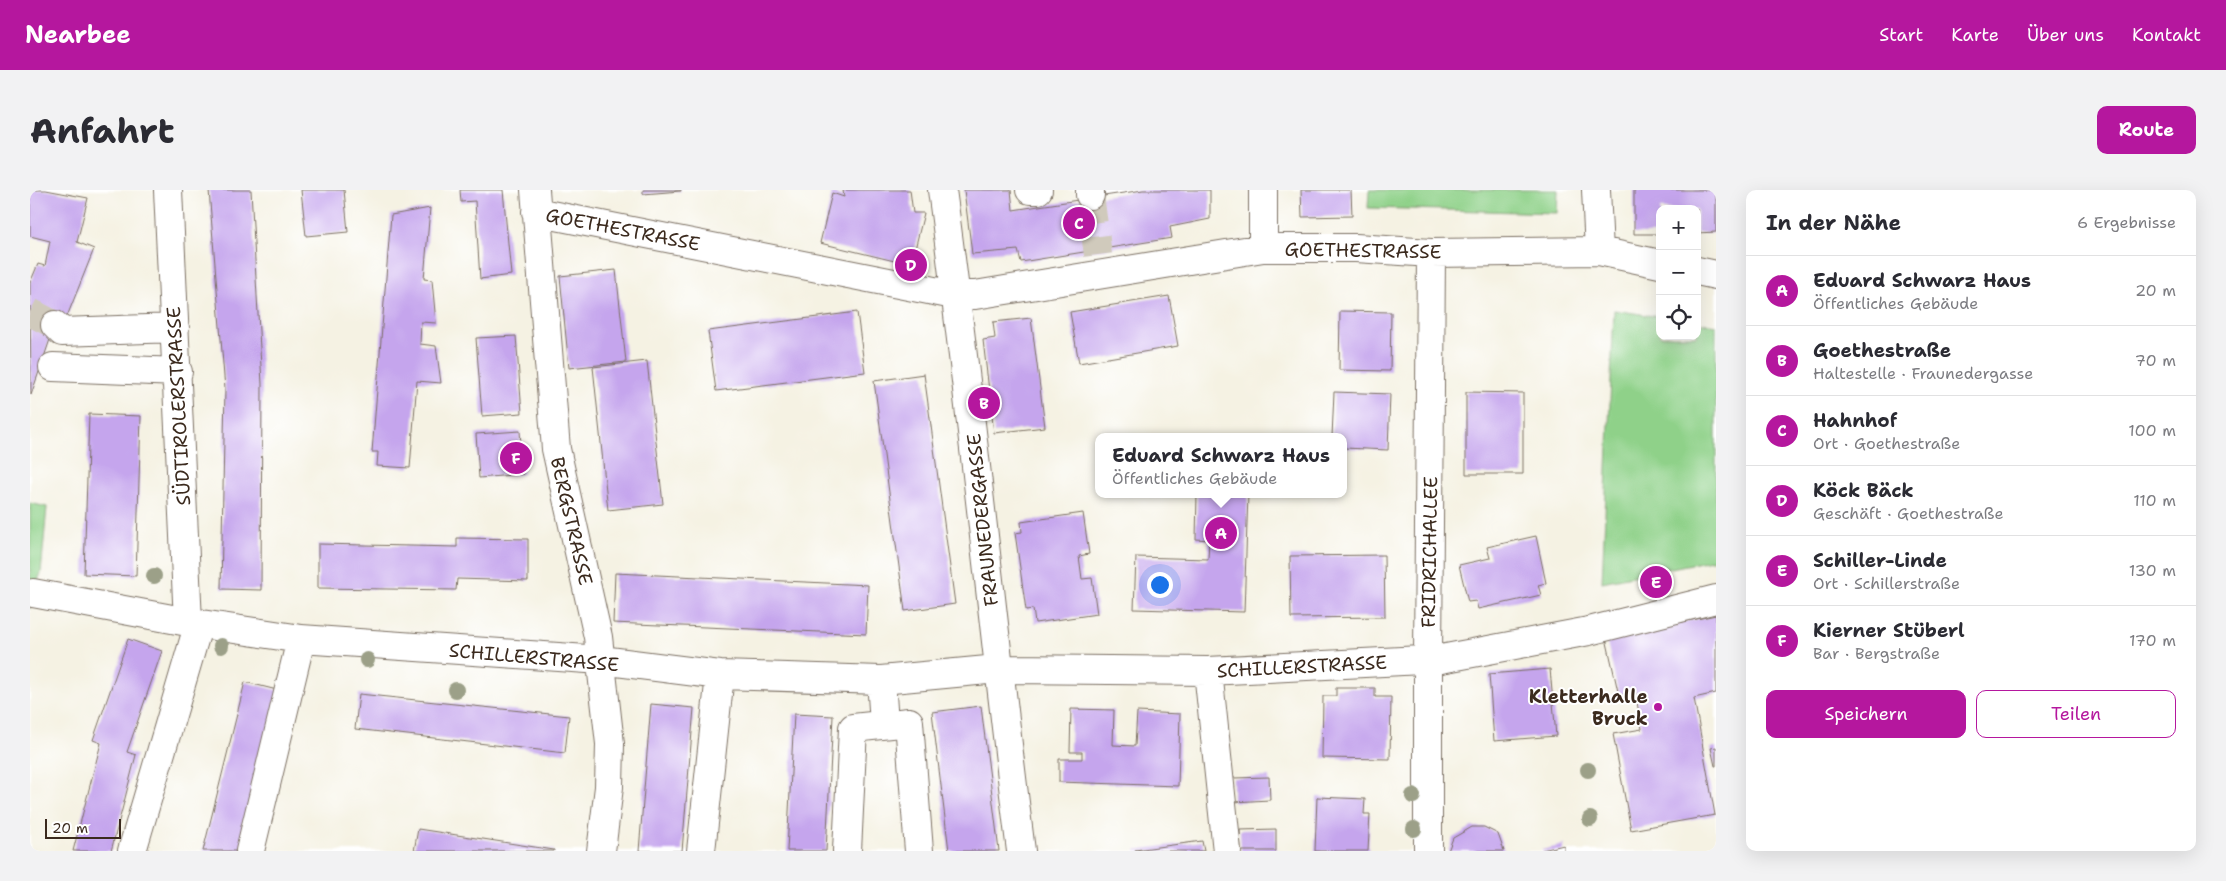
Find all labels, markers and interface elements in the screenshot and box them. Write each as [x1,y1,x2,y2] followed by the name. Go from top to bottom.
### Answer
[25,19,131,51] text: Nearbee
[1879,23,1923,47] text: Start
[1951,23,1999,47] text: Karte
[2027,23,2104,47] text: Über uns
[2132,23,2201,47] text: Kontakt
[2097,106,2196,154] button: Route
[30,107,174,154] text: Anfahrt
[544,202,702,257] street label: GOETHESTRASSE
[1063,204,1095,242] pin: C
[1656,205,1701,340] map controls
[1656,205,1701,250] button: +
[1766,209,1901,237] text: In der Nähe
[2077,212,2176,233] text: 6 Ergebnisse
[1284,237,1442,264] street label: GOETHESTRASSE
[895,246,927,284] pin: D
[1656,250,1701,295] button: −
[1813,268,2031,293] text: Eduard Schwarz Haus
[1776,280,1788,301] text: A
[2135,280,2176,301] text: 20 m
[1813,293,1978,314] text: Öffentliches Gebäude
[1656,295,1701,340] button: locate
[161,306,196,506] street label: SÜDTIROLERSTRASSE
[1813,338,1951,363] text: Goethestraße
[1777,350,1787,371] text: B
[2135,350,2176,371] text: 70 m
[1813,363,2033,384] text: Haltestelle · Fraunedergasse
[968,384,1000,422] pin: B
[1813,408,1897,433] text: Hahnhof
[1777,420,1787,441] text: C
[2128,420,2176,441] text: 100 m
[961,432,1004,608] street label: FRAUNEDERGASSE
[1095,433,1347,498] popup
[1813,433,1960,454] text: Ort · Goethestraße
[500,439,532,477] pin: F
[1112,443,1330,468] text: Eduard Schwarz Haus
[545,454,598,588] street label: BERGSTRASSE
[1112,468,1277,489] text: Öffentliches Gebäude
[1416,476,1443,628] street label: FRIDRICHALLEE
[1813,478,1914,503] text: Köck Bäck
[1776,490,1788,511] text: D
[2133,490,2176,511] text: 110 m
[1813,503,2003,524] text: Geschäft · Goethestraße
[1205,514,1237,552] pin: A
[1813,548,1947,573] text: Schiller-Linde
[1777,560,1787,581] text: E
[2129,560,2176,581] text: 130 m
[1640,563,1672,601] pin: E
[1147,572,1173,598] your location
[1813,573,1960,594] text: Ort · Schillerstraße
[1813,618,1965,643] text: Kierner Stüberl
[1777,630,1787,651] text: F
[2129,630,2176,651] text: 170 m
[448,638,620,677] street label: SCHILLERSTRASSE
[1813,643,1940,664] text: Bar · Bergstraße
[1216,650,1388,683] street label: SCHILLERSTRASSE
[1529,684,1648,731] place label: Kletterhalle Bruck
[1766,690,1966,738] button: Speichern
[1976,690,2176,738] button: Teilen
[1652,701,1664,713] marker: Kletterhalle Bruck
[45,816,121,839] scale bar
[52,819,88,837] text: 20 m

